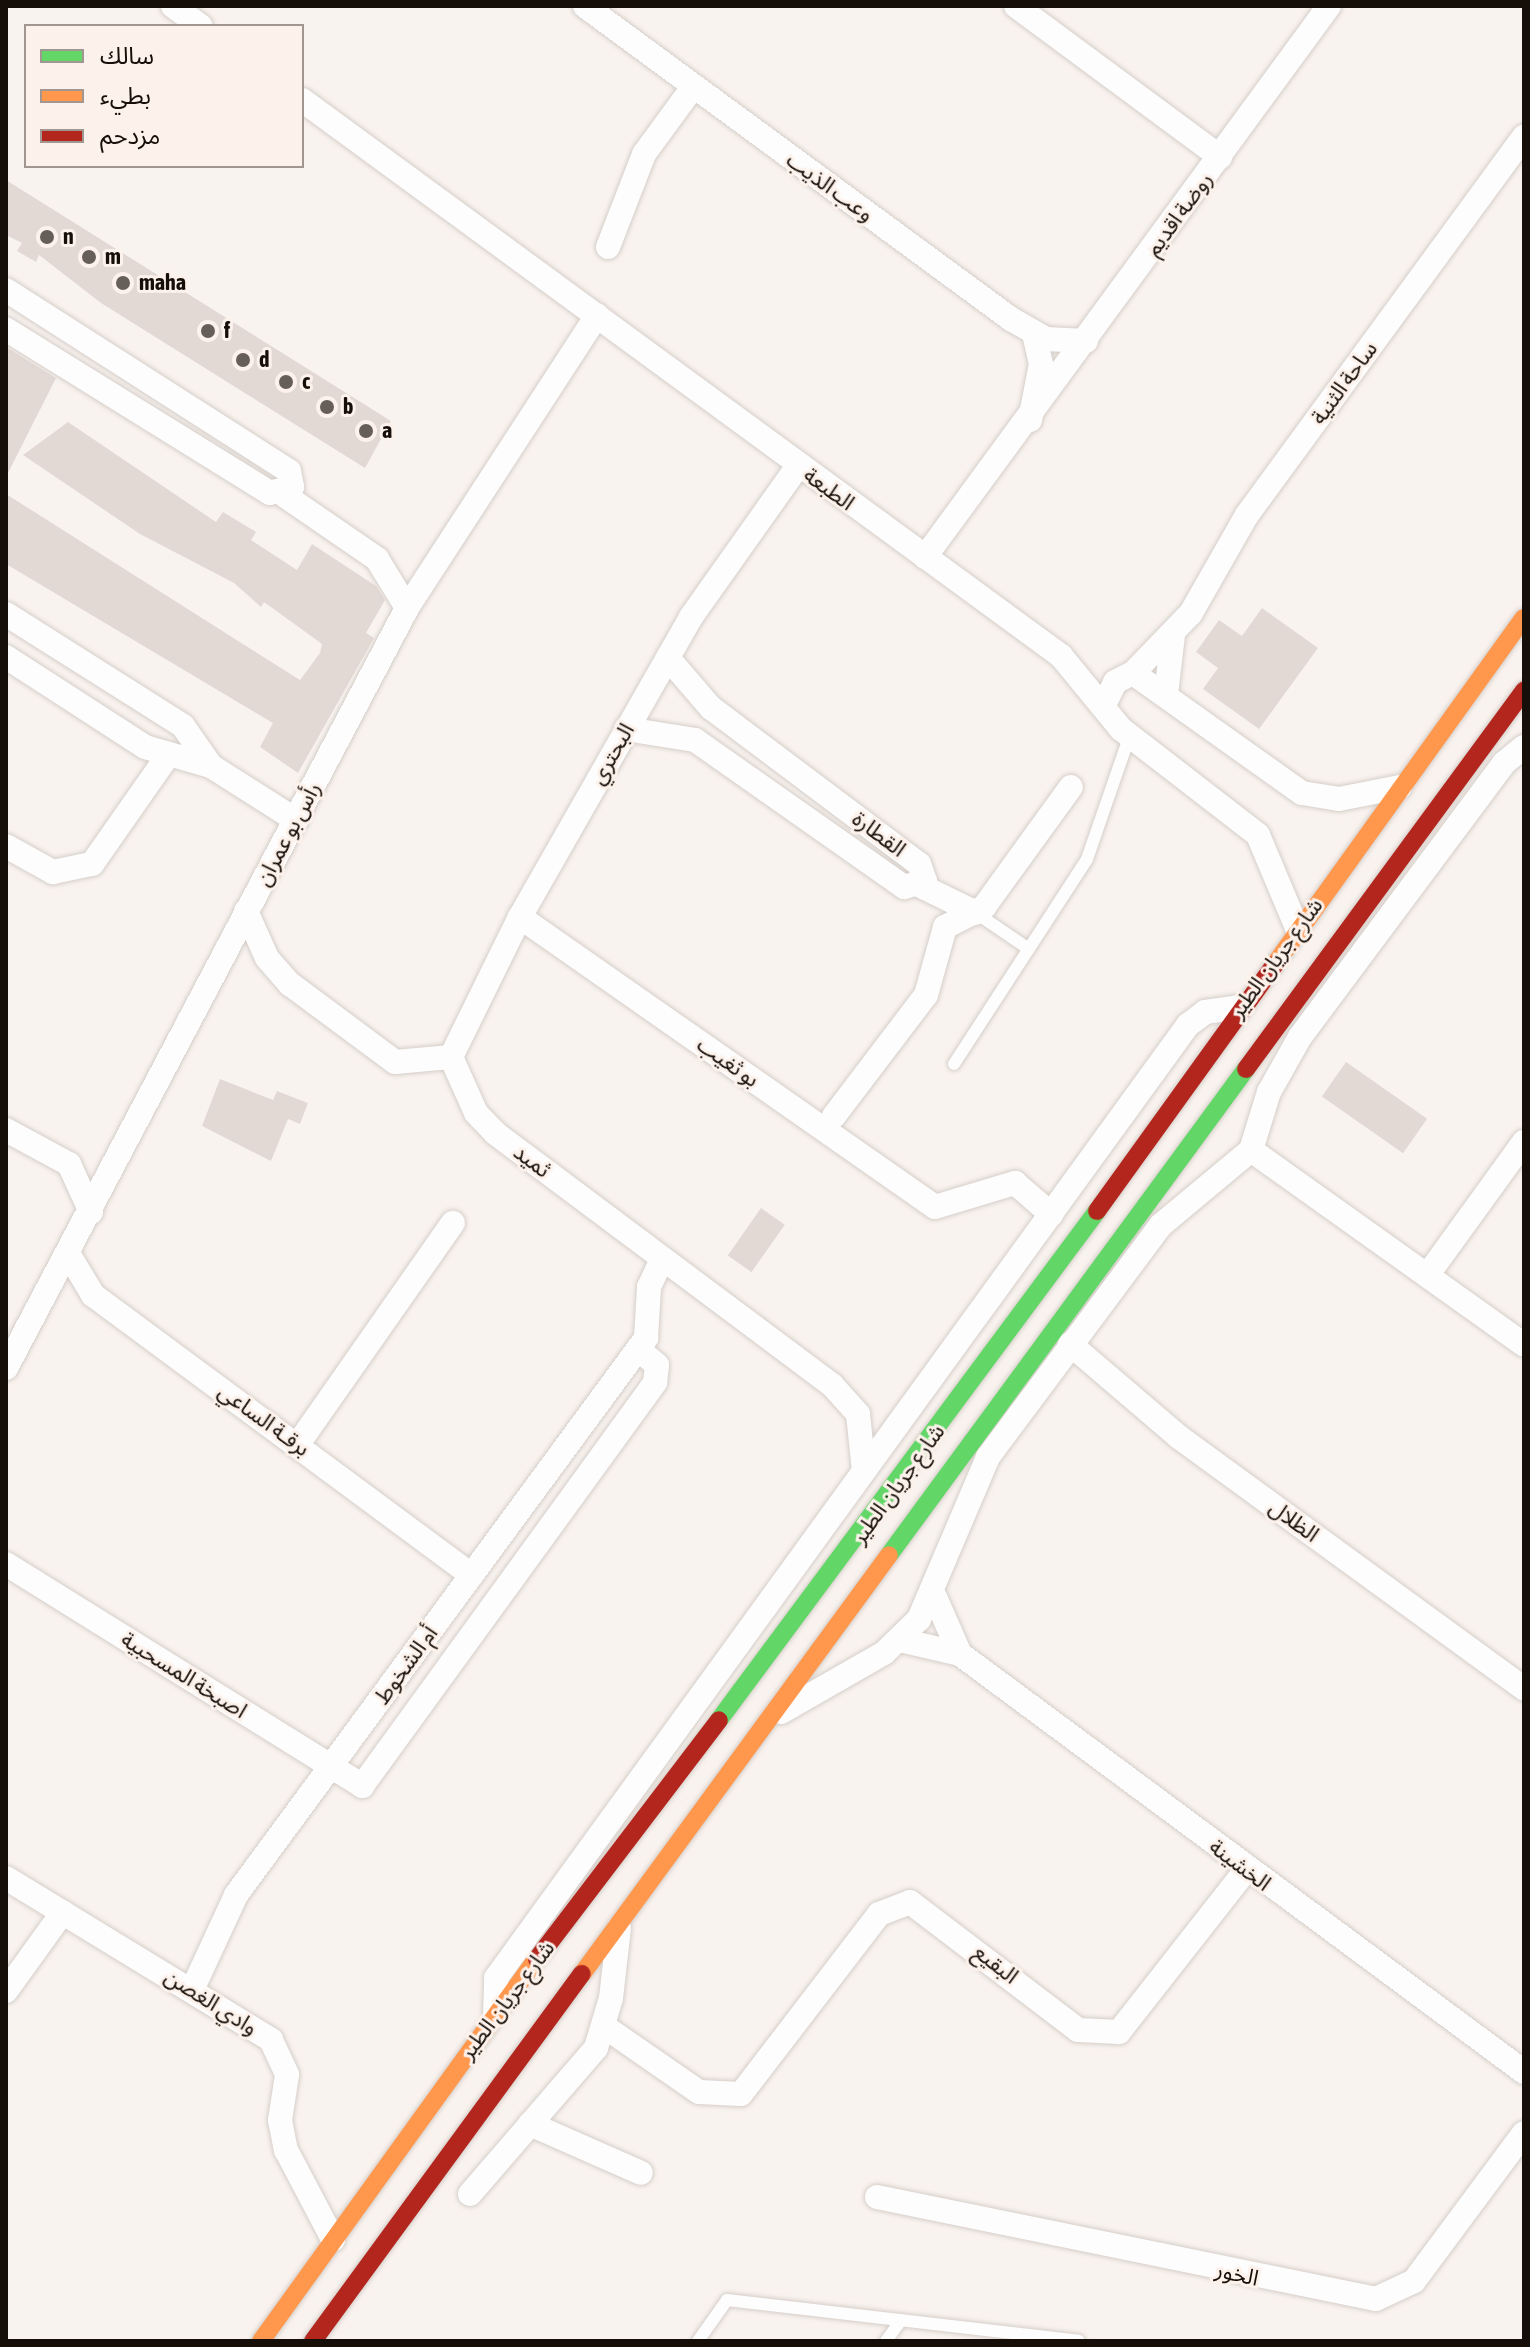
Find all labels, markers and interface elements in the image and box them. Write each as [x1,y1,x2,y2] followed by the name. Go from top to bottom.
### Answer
[24,24,304,168] legend
[100,42,154,69] text: سالك
[100,82,151,109] text: بطيء
[100,122,160,149] text: مزدحم
[781,147,879,227] street label: وعب الذيب
[1140,167,1218,261] street label: روضة اقديم
[63,224,74,250] place label: n
[38,228,56,246] marker: n
[105,244,121,270] place label: m
[80,248,98,266] marker: m
[139,270,186,296] place label: maha
[114,274,132,292] marker: maha
[224,318,230,344] place label: f
[199,322,217,340] marker: f
[1305,336,1383,430] street label: ساحة الثنية
[259,347,269,373] place label: d
[234,351,252,369] marker: d
[302,369,310,395] place label: c
[277,373,295,391] marker: c
[343,394,353,420] place label: b
[318,398,336,416] marker: b
[382,418,392,444] place label: a
[357,422,375,440] marker: a
[798,462,860,516] street label: الطبعة
[584,719,640,789] street label: البحتري
[250,778,326,890] street label: رأس بو عمران
[847,805,911,863] street label: القطارة
[1224,893,1328,1023] street label: شارع جريان الطير
[692,1031,764,1093] street label: بو ثغيب
[508,1139,556,1183] street label: ثميد
[213,1378,315,1462] street label: برقـة الساعي
[846,1419,950,1549] street label: شارع جريان الطير
[1264,1494,1324,1548] street label: الظلال
[369,1621,443,1709] street label: أم الشخوط
[116,1626,252,1724] street label: اصبخة المسحبية
[1204,1833,1276,1897] street label: الخشينة
[454,1936,560,2064] street label: شارع جريان الطير
[968,1938,1024,1990] street label: البقيع
[160,1963,262,2041] street label: وادي الغصن
[1213,2256,1261,2292] street label: الخور

